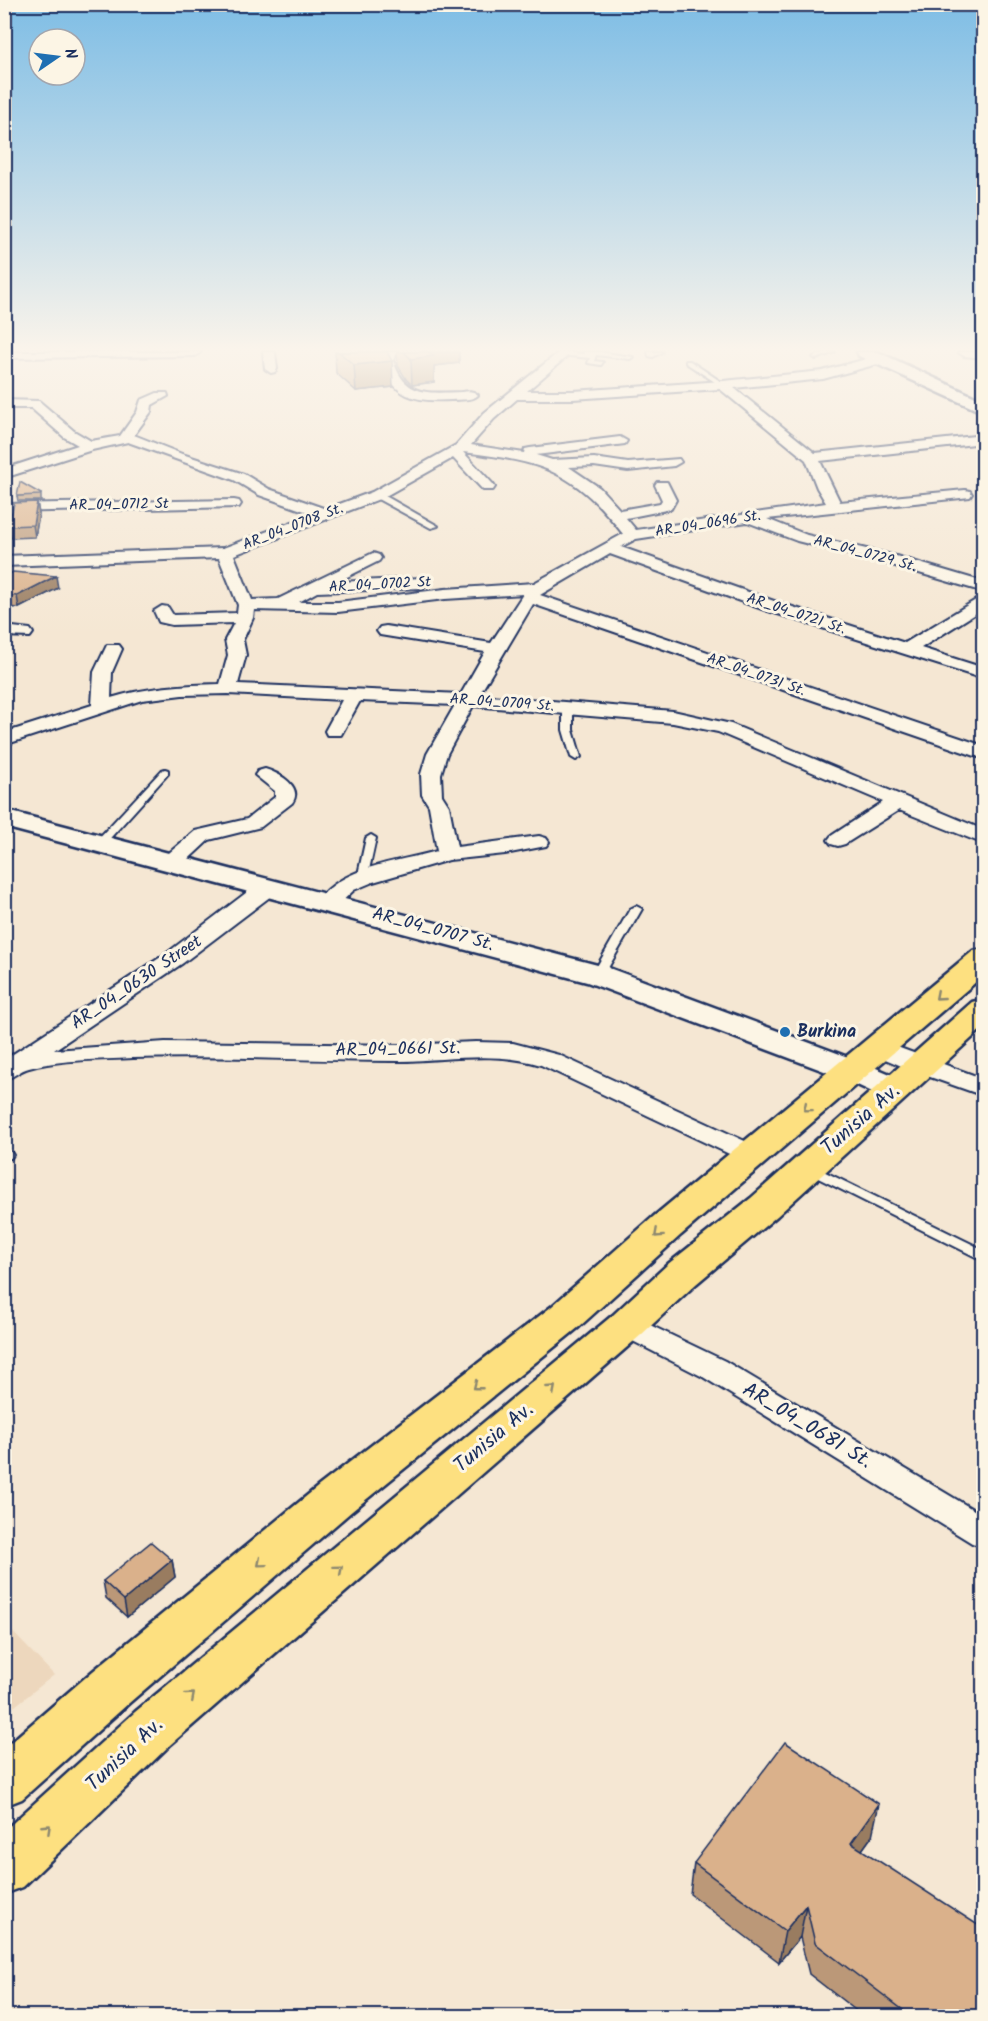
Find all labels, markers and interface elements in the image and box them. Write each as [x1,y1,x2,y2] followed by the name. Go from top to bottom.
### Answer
[27,27,87,87] north arrow
[57,46,83,62] text: N
[69,492,169,518] street label: AR_04_0712 St
[239,497,347,557] street label: AR_04_0708 St.
[653,504,763,544] street label: AR_04_0696 St.
[811,529,919,579] street label: AR_04_0729 St.
[328,570,432,600] street label: AR_04_0702 St
[743,587,849,641] street label: AR_04_0721 St.
[703,647,809,703] street label: AR_04_0731 St.
[449,687,555,719] street label: AR_04_0709 St.
[369,900,497,960] street label: AR_04_0707 St.
[65,928,210,1038] street label: AR_04_0630 Street
[935,989,946,1000] one-way arrow
[797,1018,856,1047] place label: Burkina
[778,1025,792,1039] marker: Burkina
[335,1034,461,1066] street label: AR_04_0661 St.
[814,1076,908,1164] street label: Tunisia Av.
[803,1100,814,1111] one-way arrow
[654,1226,665,1237] one-way arrow
[736,1374,878,1478] street label: AR_04_0681 St.
[473,1379,484,1390] one-way arrow
[545,1385,556,1396] one-way arrow
[446,1394,542,1482] street label: Tunisia Av.
[257,1556,268,1567] one-way arrow
[332,1565,343,1576] one-way arrow
[184,1692,195,1703] one-way arrow
[79,1710,171,1800] street label: Tunisia Av.
[40,1824,51,1835] one-way arrow

